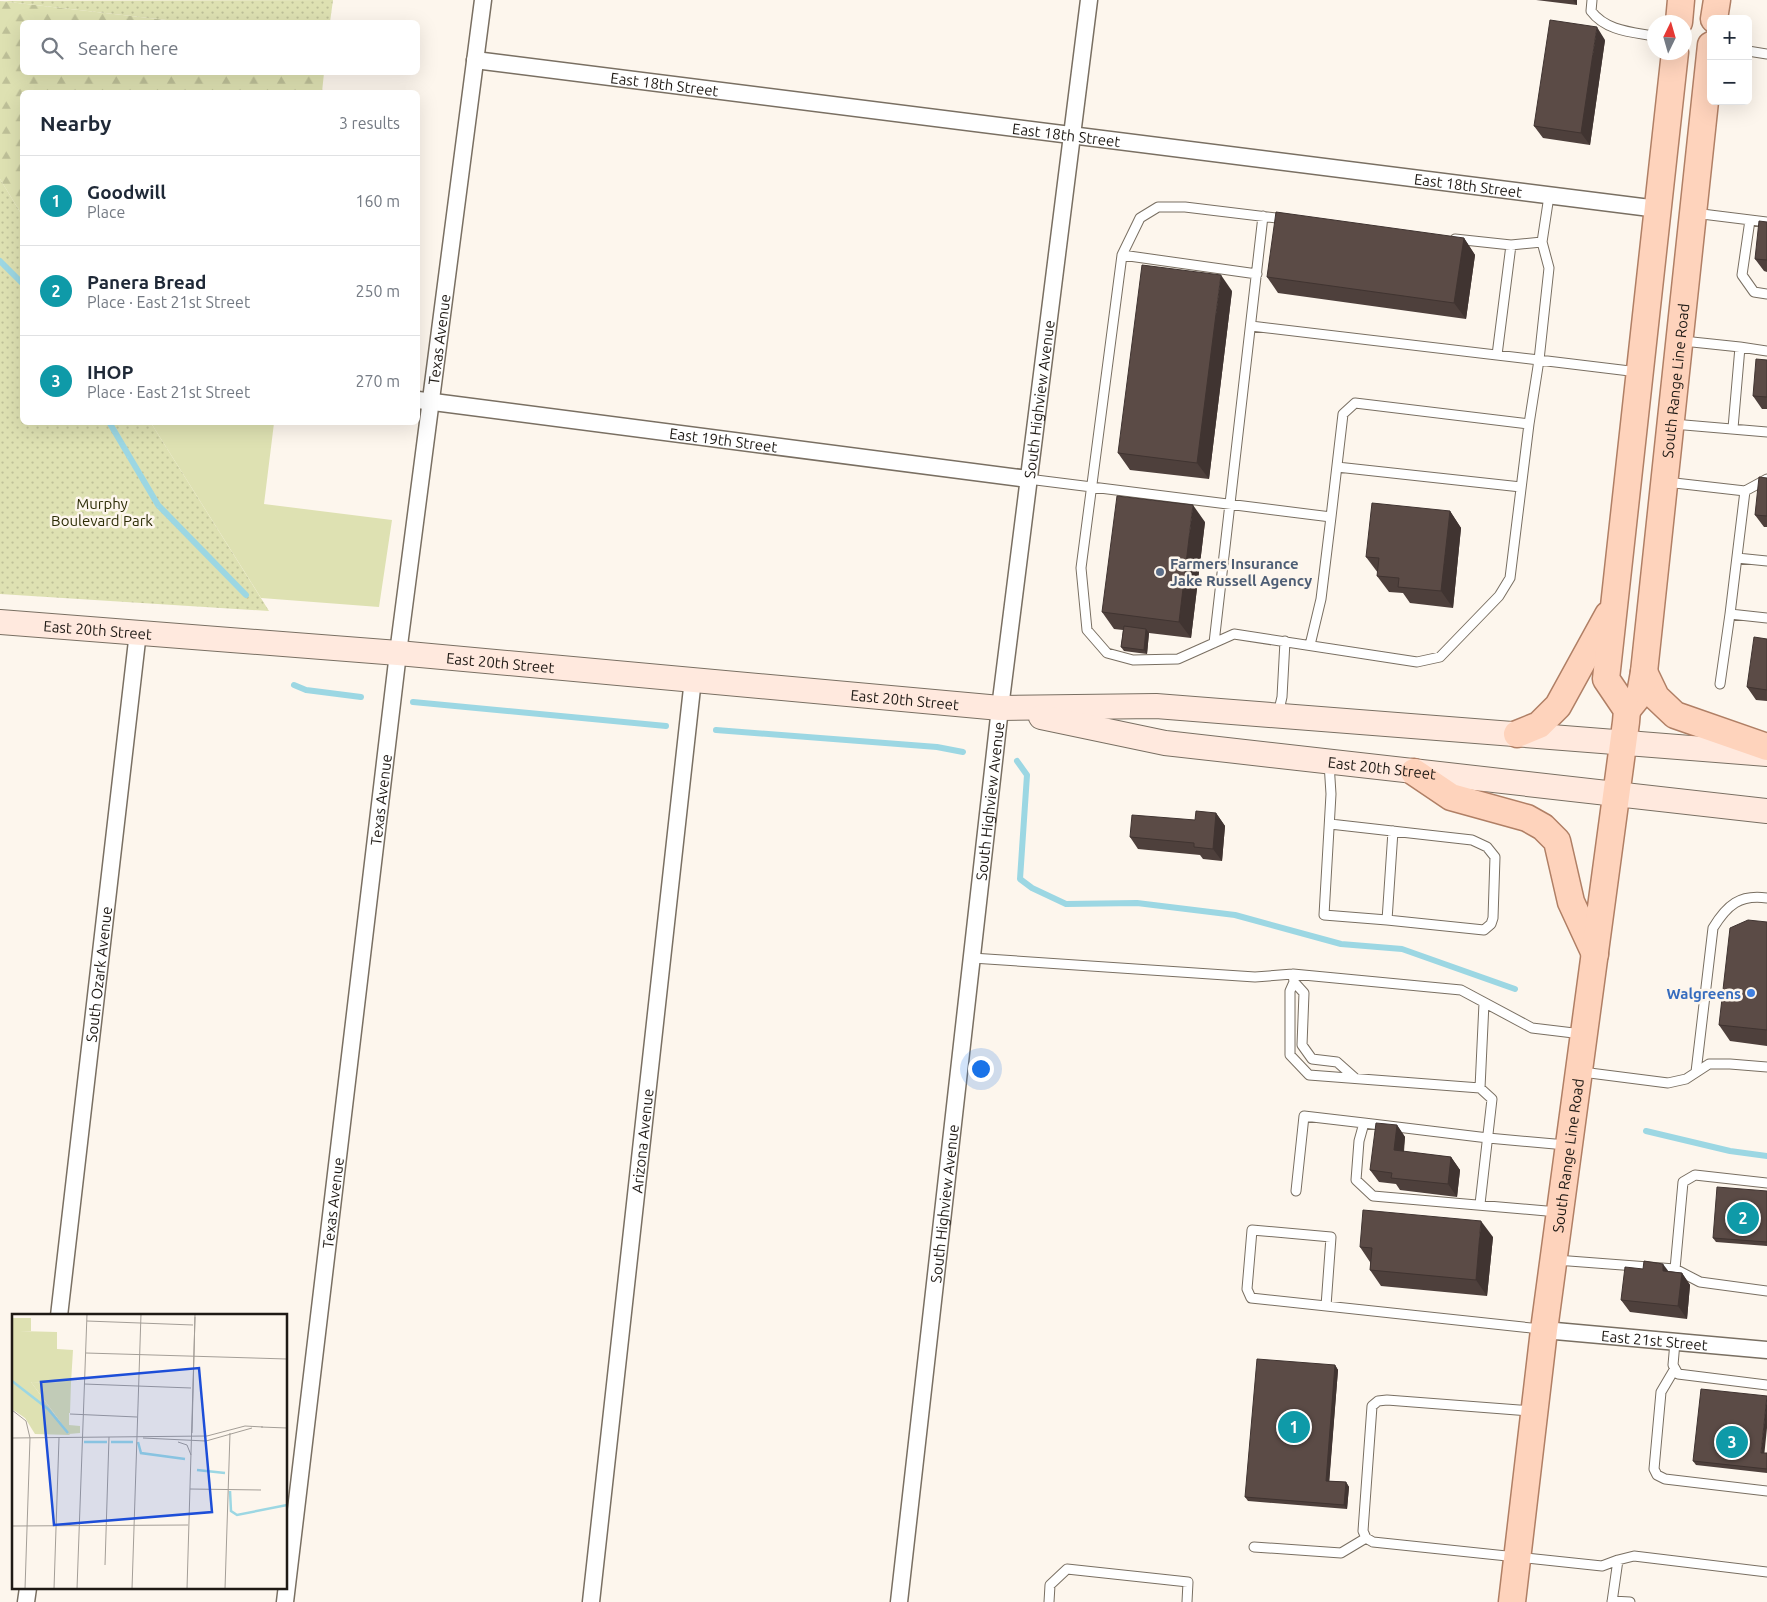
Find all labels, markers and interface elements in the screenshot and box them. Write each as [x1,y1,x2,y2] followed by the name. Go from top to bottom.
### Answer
[1647,15,1692,60] north arrow
[1707,15,1752,105] map controls
[1707,15,1752,60] button: +
[20,20,420,75] search box
[38,34,66,62] icon: search
[78,37,178,59] text: Search here
[1707,60,1752,105] button: −
[609,69,720,99] street label: East 18th Street
[40,111,111,135] text: Nearby
[339,114,400,132] text: 3 results
[1011,119,1121,150] street label: East 18th Street
[1413,170,1523,200] street label: East 18th Street
[87,181,166,203] text: Goodwill
[51,192,61,210] text: 1
[355,192,400,210] text: 160 m
[87,203,125,221] text: Place
[87,271,206,293] text: Panera Bread
[51,282,61,300] text: 2
[355,282,400,300] text: 250 m
[87,293,250,311] text: Place · East 21st Street
[424,293,453,386] street label: Texas Avenue
[1658,302,1692,459] street label: South Range Line Road
[1020,319,1057,479] street label: South Highview Avenue
[87,361,133,383] text: IHOP
[51,372,61,390] text: 3
[355,372,400,390] text: 270 m
[87,383,250,401] text: Place · East 21st Street
[668,424,779,455] street label: East 19th Street
[51,495,153,529] park label: Murphy Boulevard Park
[1170,555,1312,589] place label: Farmers Insurance Jake Russell Agency
[1154,566,1166,578] marker: Farmers Insurance Jake Russell Agency
[43,617,153,642] street label: East 20th Street
[445,649,555,676] street label: East 20th Street
[850,686,960,713] street label: East 20th Street
[972,721,1007,881] street label: South Highview Avenue
[367,753,394,846] street label: Texas Avenue
[1327,753,1437,782] street label: East 20th Street
[82,905,115,1043] street label: South Ozark Avenue
[1667,985,1741,1002] place label: Walgreens
[1745,987,1757,999] marker: Walgreens
[968,1056,994,1082] your location
[1549,1077,1586,1234] street label: South Range Line Road
[628,1088,656,1194] street label: Arizona Avenue
[927,1123,961,1284] street label: South Highview Avenue
[319,1156,346,1249] street label: Texas Avenue
[1727,1199,1759,1237] pin: 2
[12,1314,288,1590] inset map
[1601,1327,1709,1353] street label: East 21st Street
[1278,1408,1310,1446] pin: 1
[1716,1423,1748,1461] pin: 3

